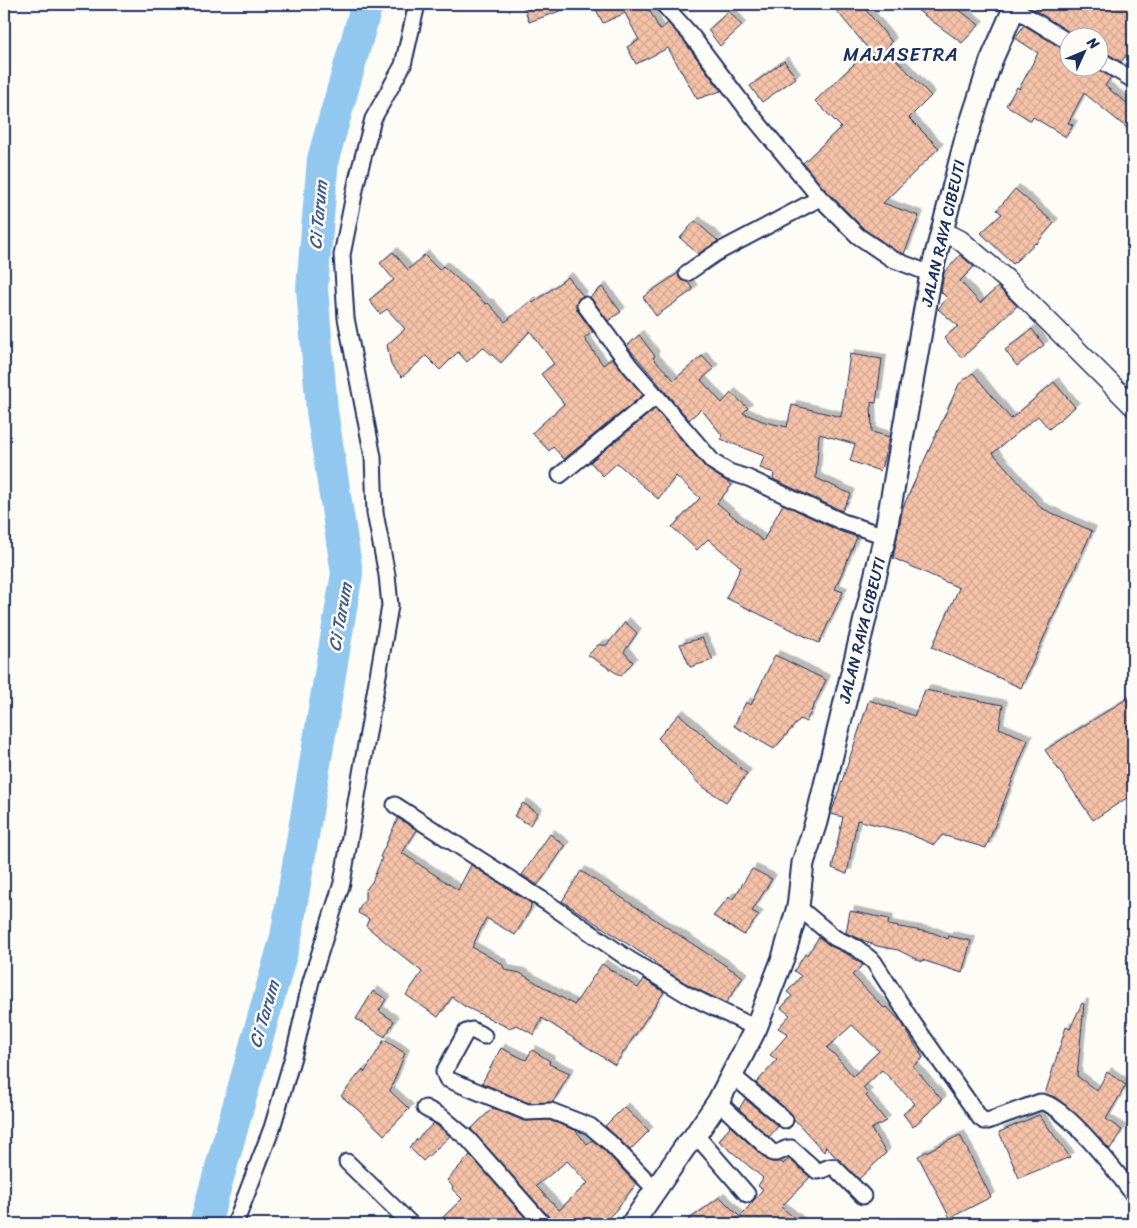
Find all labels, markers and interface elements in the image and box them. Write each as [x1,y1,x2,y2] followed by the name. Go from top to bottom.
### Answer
[1060,28,1110,78] north arrow
[1080,30,1106,56] text: N
[843,38,959,71] district label: MAJASETRA
[912,157,974,310] street label: JALAN RAYA CIBEUTI
[299,178,337,251] water label: Ci Tarum
[830,554,894,707] street label: JALAN RAYA CIBEUTI
[318,579,362,654] water label: Ci Tarum
[239,975,289,1051] water label: Ci Tarum

